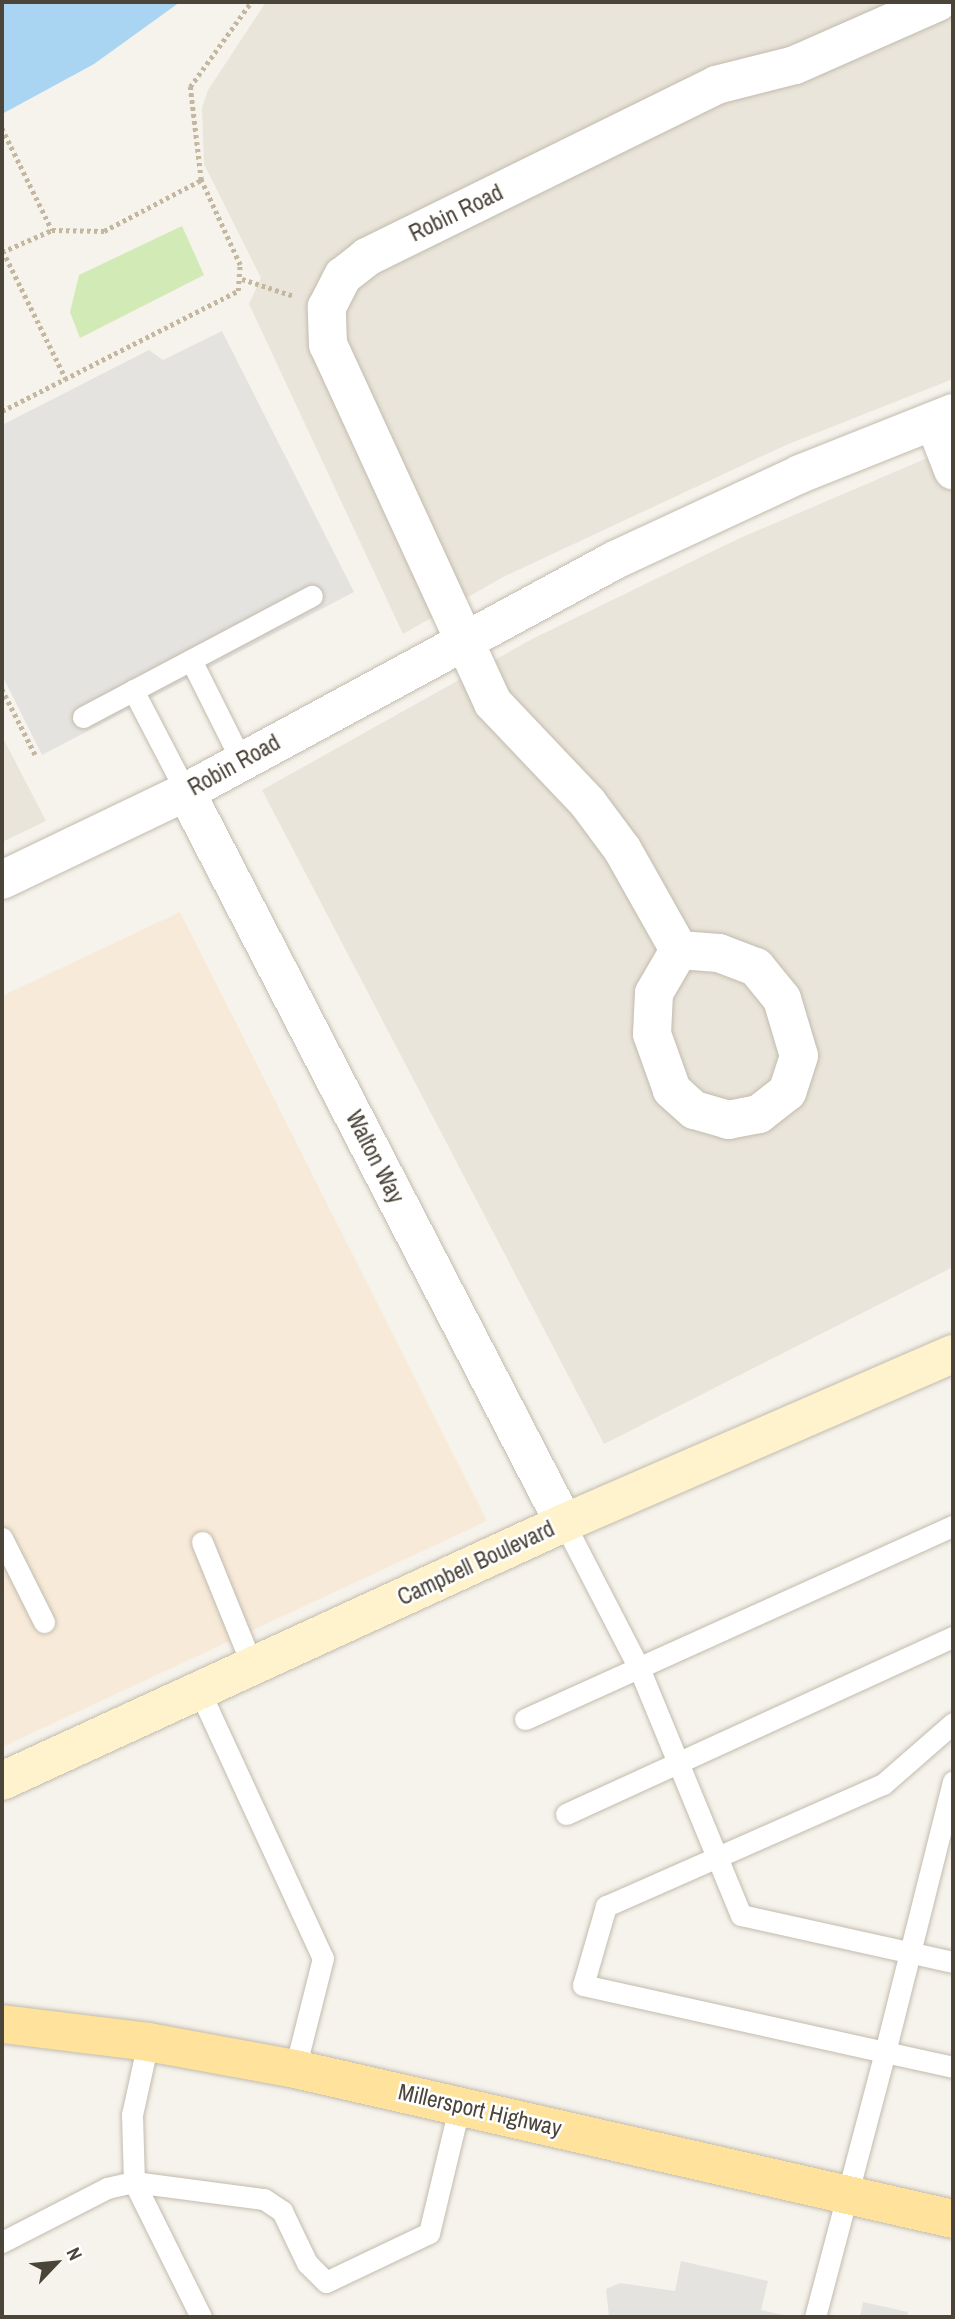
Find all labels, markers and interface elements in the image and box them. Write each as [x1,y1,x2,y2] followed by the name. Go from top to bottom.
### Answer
[405,179,507,247] street label: Robin Road
[183,729,285,801] street label: Robin Road
[340,1106,410,1208] street label: Walton Way
[393,1515,559,1611] street label: Campbell Boulevard
[396,2078,564,2142] street label: Millersport Highway
[21,2228,91,2298] north arrow
[61,2243,89,2265] text: N

